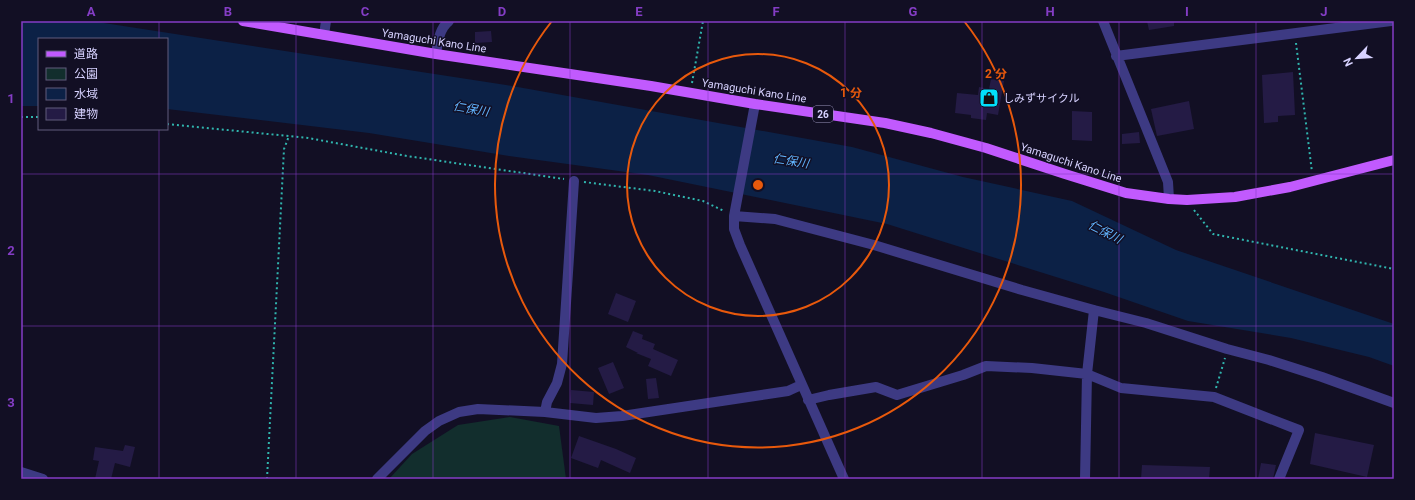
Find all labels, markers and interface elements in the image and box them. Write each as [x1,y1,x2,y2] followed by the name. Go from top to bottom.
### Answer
[87,4,96,19] text: A
[224,4,232,19] text: B
[361,4,370,19] text: C
[498,4,506,19] text: D
[635,4,643,19] text: E
[772,4,780,19] text: F
[909,4,918,19] text: G
[1045,4,1055,19] text: H
[1185,4,1189,19] text: I
[1320,4,1328,19] text: J
[381,26,487,56] street label: Yamaguchi Kano Line
[38,38,168,130] legend
[1337,38,1377,78] north arrow
[74,47,98,61] text: 道路
[1341,56,1356,68] text: N
[74,67,98,81] text: 公園
[985,67,1007,81] text: 2 分
[701,76,807,106] street label: Yamaguchi Kano Line
[840,86,862,100] text: 1 分
[74,87,98,101] text: 水域
[978,87,1000,109] shop icon: しみずサイクル
[7,91,15,106] text: 1
[1003,92,1079,105] place label: しみずサイクル
[452,99,492,119] water label: 仁保川
[813,106,833,122] road number: 26
[74,107,98,121] text: 建物
[1019,140,1123,186] street label: Yamaguchi Kano Line
[772,151,812,171] water label: 仁保川
[751,178,765,192] centre of rings
[1086,218,1126,247] water label: 仁保川
[7,243,15,258] text: 2
[7,395,15,410] text: 3

